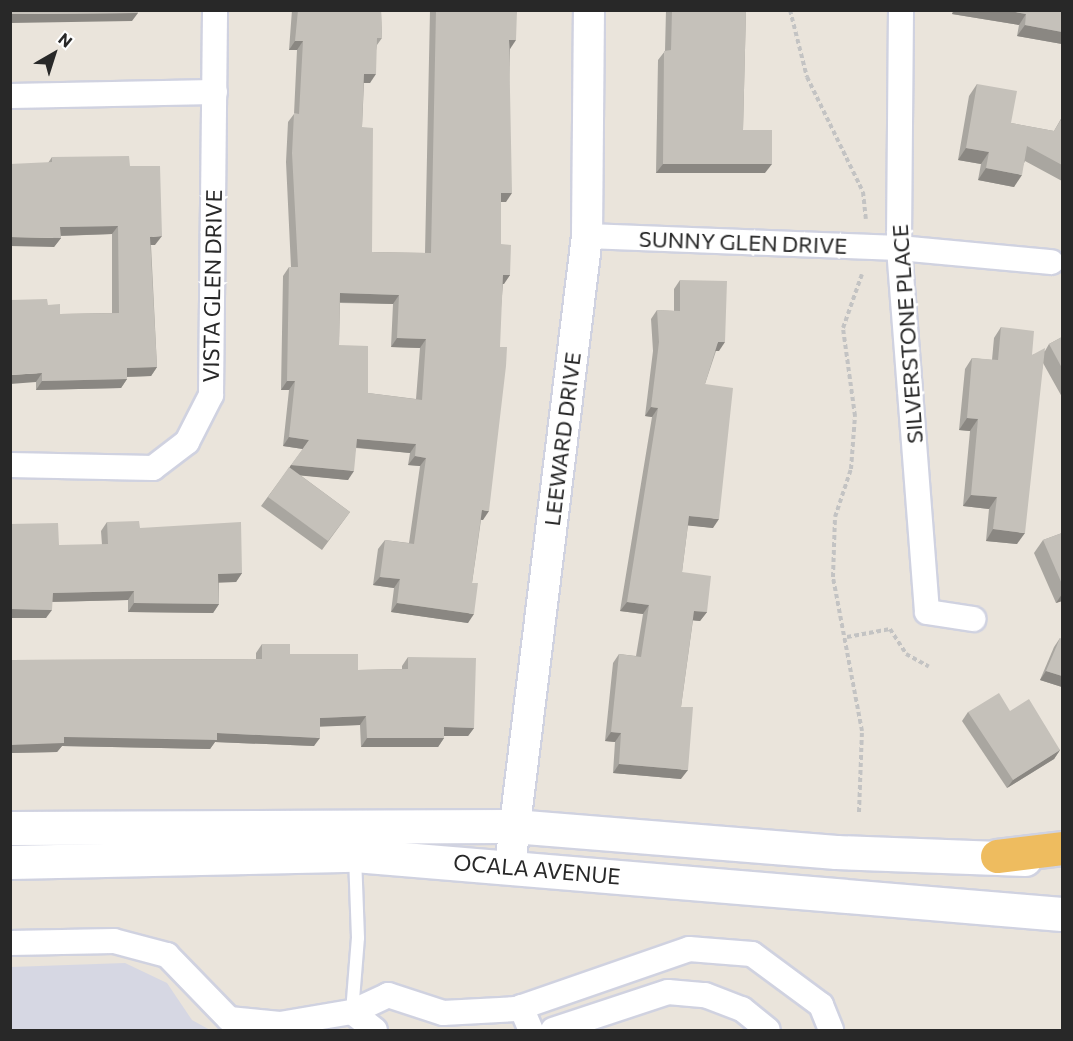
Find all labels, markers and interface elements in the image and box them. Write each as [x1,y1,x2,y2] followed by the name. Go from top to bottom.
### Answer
[24,24,84,84] north arrow
[55,28,76,51] text: N
[197,189,227,383] street label: VISTA GLEN DRIVE
[886,224,928,444] street label: SILVERSTONE PLACE
[638,225,848,259] street label: SUNNY GLEN DRIVE
[538,350,586,528] street label: LEEWARD DRIVE
[452,849,622,889] street label: OCALA AVENUE

